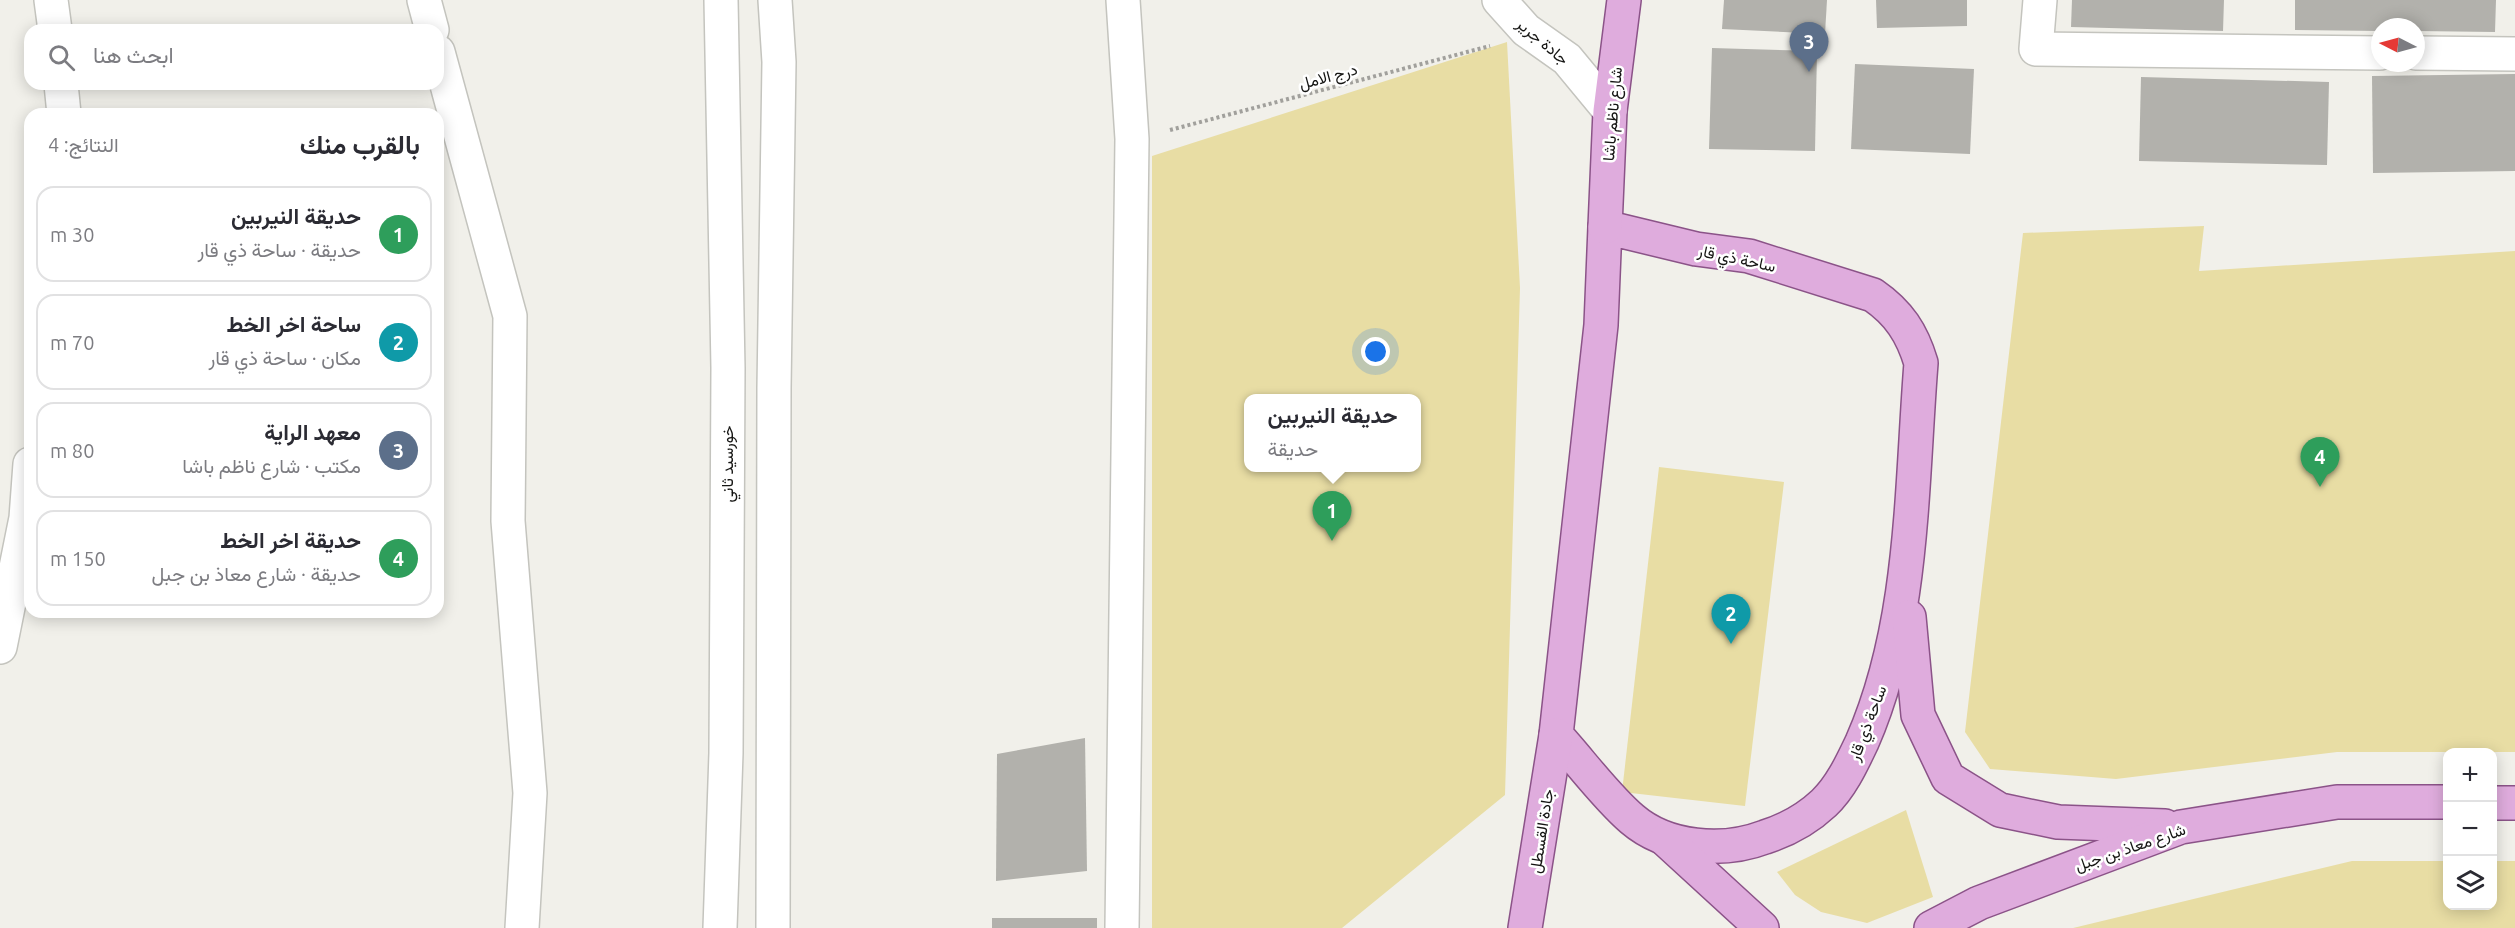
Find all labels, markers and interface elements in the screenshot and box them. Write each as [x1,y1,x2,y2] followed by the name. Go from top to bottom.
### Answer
[1511,13,1573,70] street label: جادة جرير
[2371,18,2425,72] north arrow
[1790,22,1828,72] pin: 3
[24,24,444,90] search box
[45,41,78,74] icon: search
[93,42,174,67] text: ابحث هنا
[1297,60,1360,95] street label: درج الامل
[1599,66,1628,162] street label: شارع ناظم باشا
[300,130,420,159] text: بالقرب منك
[48,133,119,156] text: النتائج: 4
[231,203,361,228] text: حديقة النيربين
[50,223,94,246] text: 30 m
[393,223,404,246] text: 1
[197,238,361,261] text: حديقة · ساحة ذي قار
[1694,241,1778,280] street label: ساحة ذي قار
[227,311,361,336] text: ساحة اخر الخط
[50,331,94,354] text: 70 m
[393,331,404,354] text: 2
[1361,337,1390,366] your location
[208,346,361,369] text: مكان · ساحة ذي قار
[1244,394,1421,472] popup
[1268,402,1398,427] text: حديقة النيربين
[264,419,361,444] text: معهد الراية
[718,425,741,503] street label: خورسيد ثاني
[1268,437,1318,460] text: حديقة
[2300,438,2340,487] pin: 4
[50,439,94,462] text: 80 m
[393,439,404,462] text: 3
[182,454,361,477] text: مكتب · شارع ناظم باشا
[1312,492,1352,541] pin: 1
[220,527,361,552] text: حديقة اخر الخط
[50,547,106,570] text: 150 m
[393,547,404,570] text: 4
[151,562,361,585] text: حديقة · شارع معاذ بن جبل
[1712,594,1750,644] pin: 2
[1844,683,1894,766] street label: ساحة ذي قار
[2443,748,2497,910] map controls
[2443,748,2497,802] button: +
[1525,787,1559,875] street label: جادة القسطل
[2443,802,2497,856] button: −
[2072,820,2189,877] street label: شارع معاذ بن جبل
[2443,856,2497,910] button: layers

